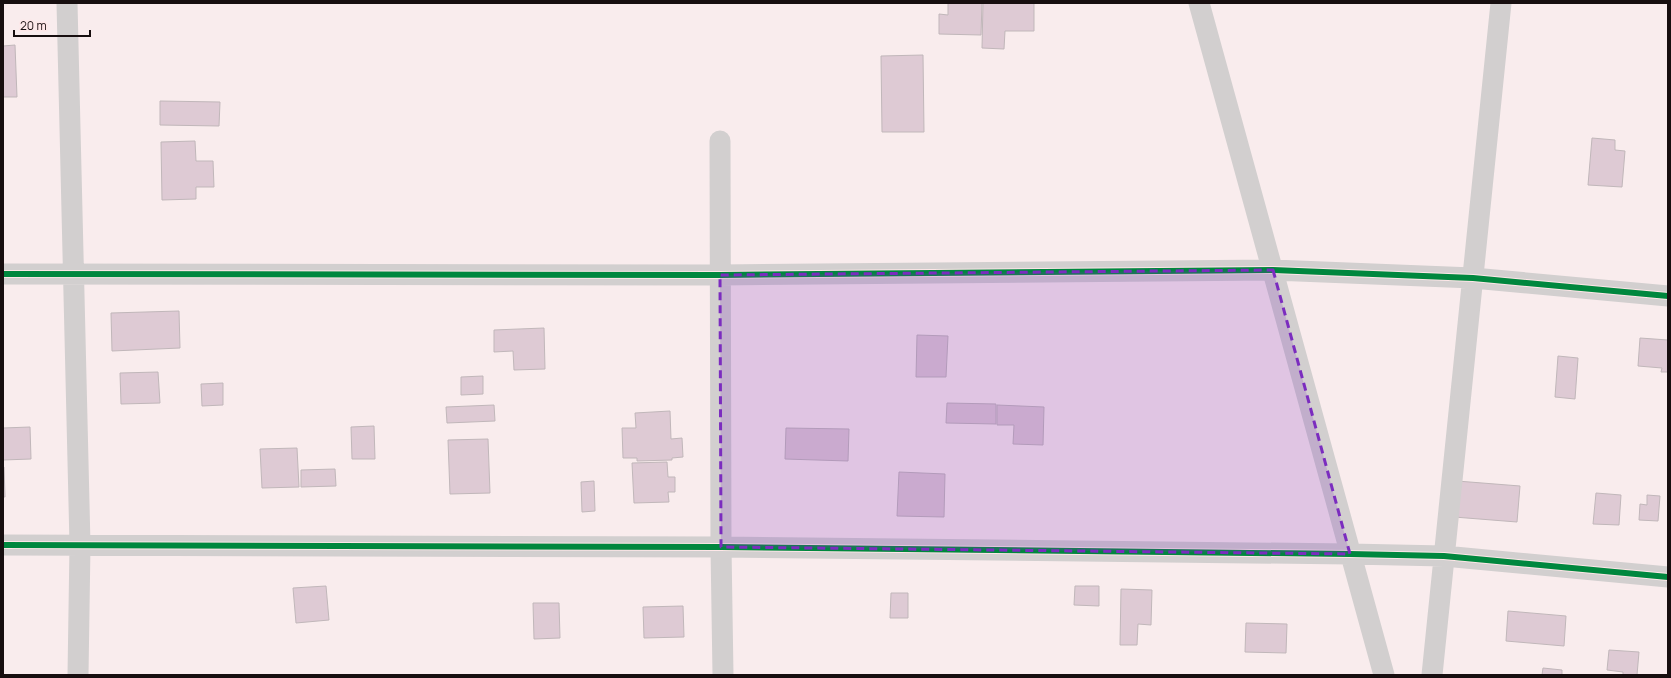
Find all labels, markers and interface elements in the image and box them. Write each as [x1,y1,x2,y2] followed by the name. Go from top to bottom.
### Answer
[14,12,90,38] scale bar
[20,17,47,34] text: 20 m

